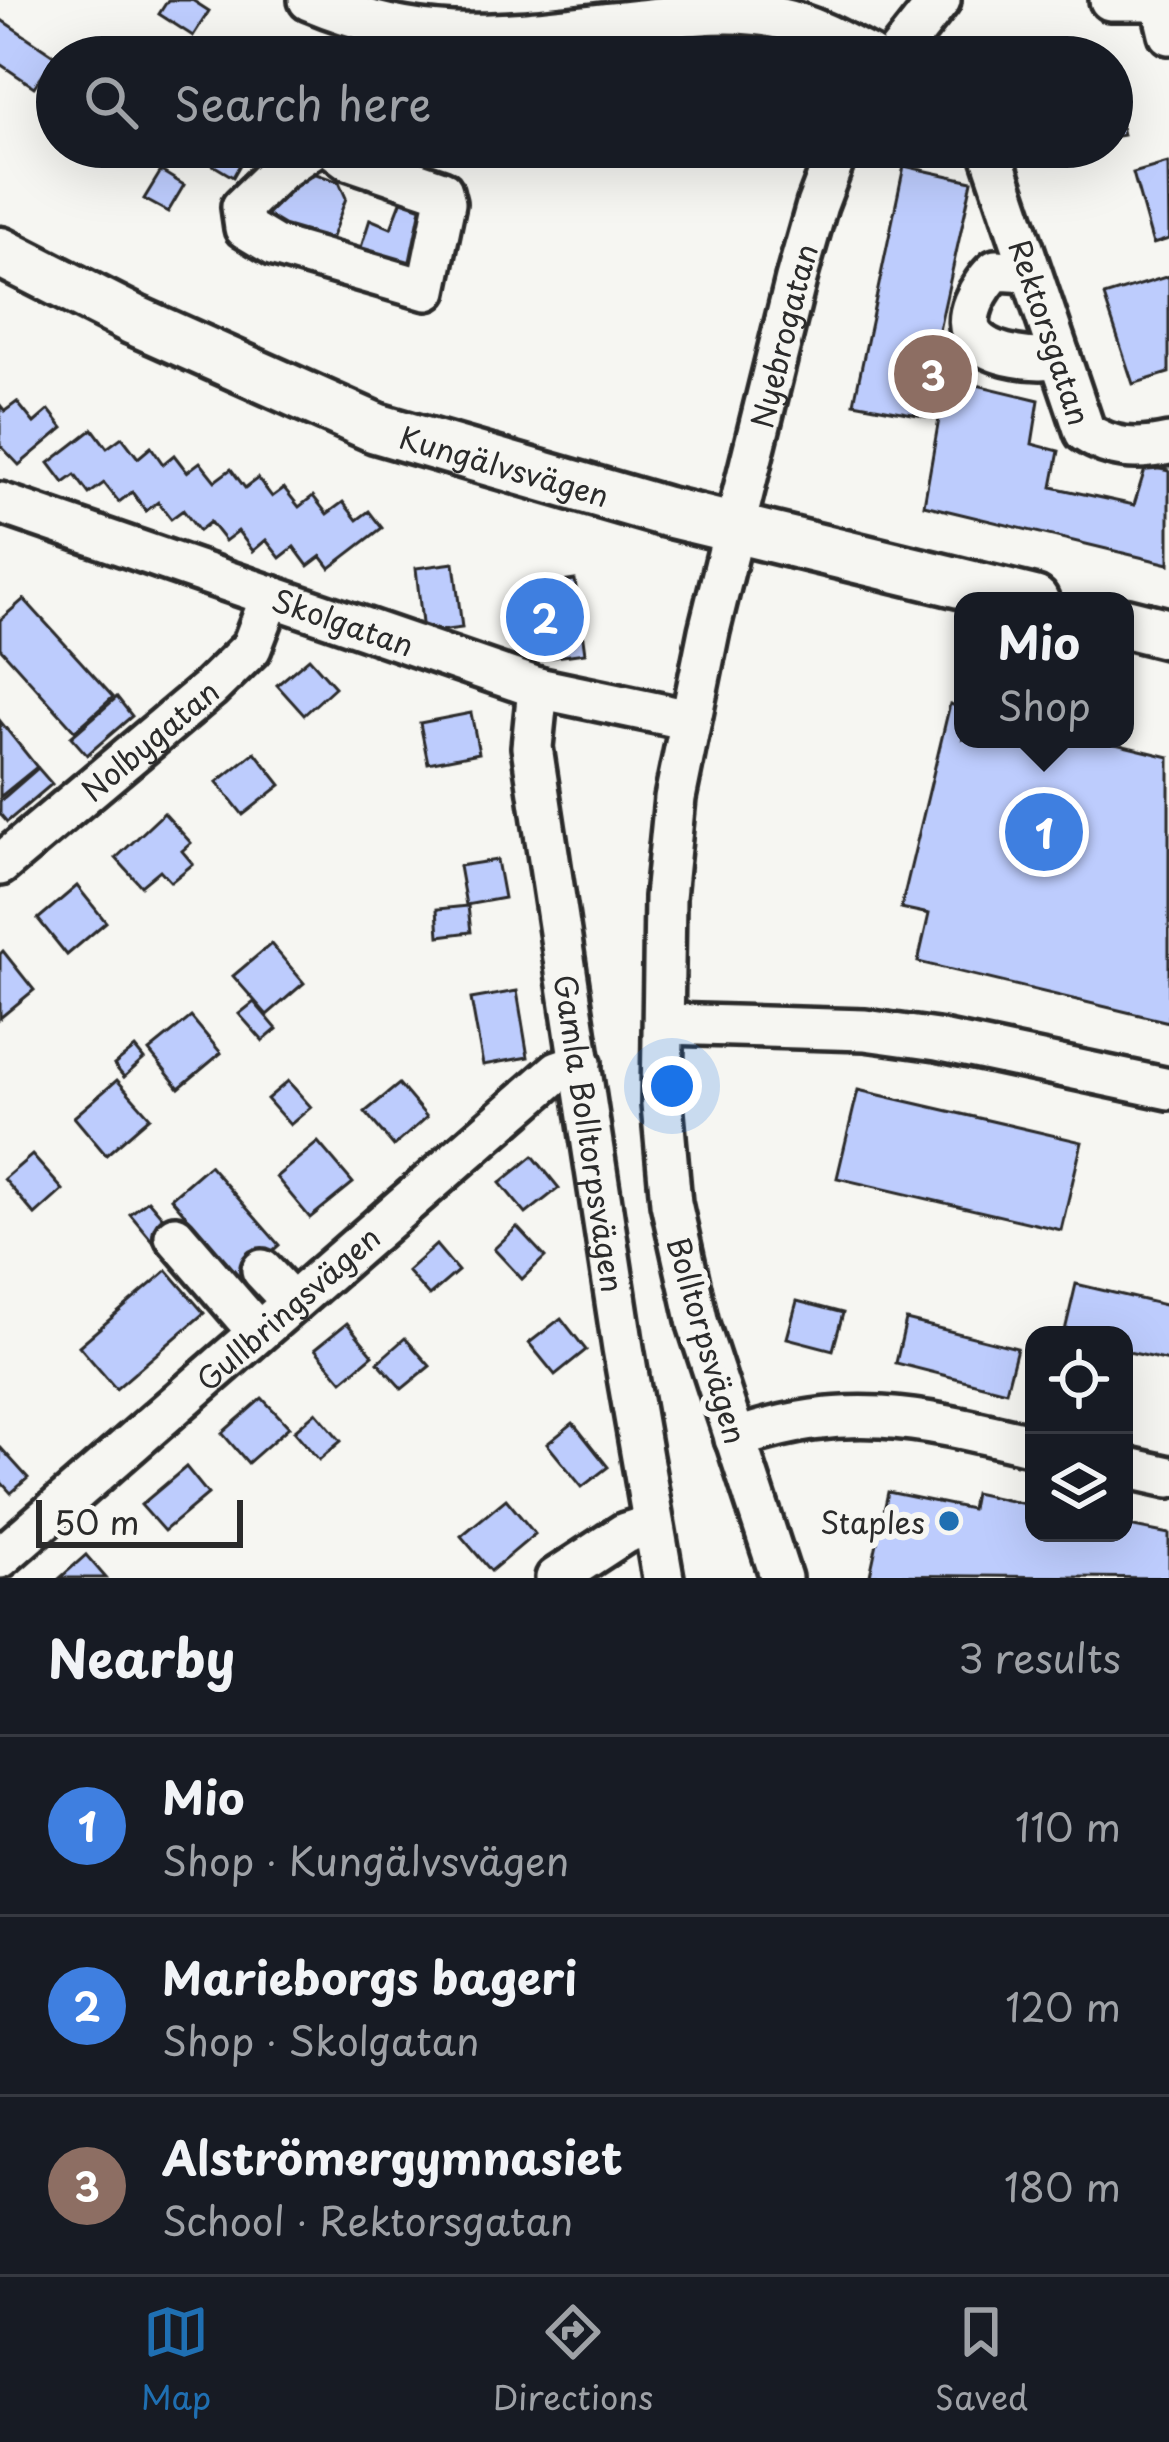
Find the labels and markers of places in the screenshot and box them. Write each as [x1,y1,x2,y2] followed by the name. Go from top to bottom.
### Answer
[894,329,972,419] pin: 3
[506,572,584,662] pin: 2
[1005,787,1083,877] pin: 1
[820,1499,925,1544] place label: Staples
[936,1508,962,1534] marker: Staples

